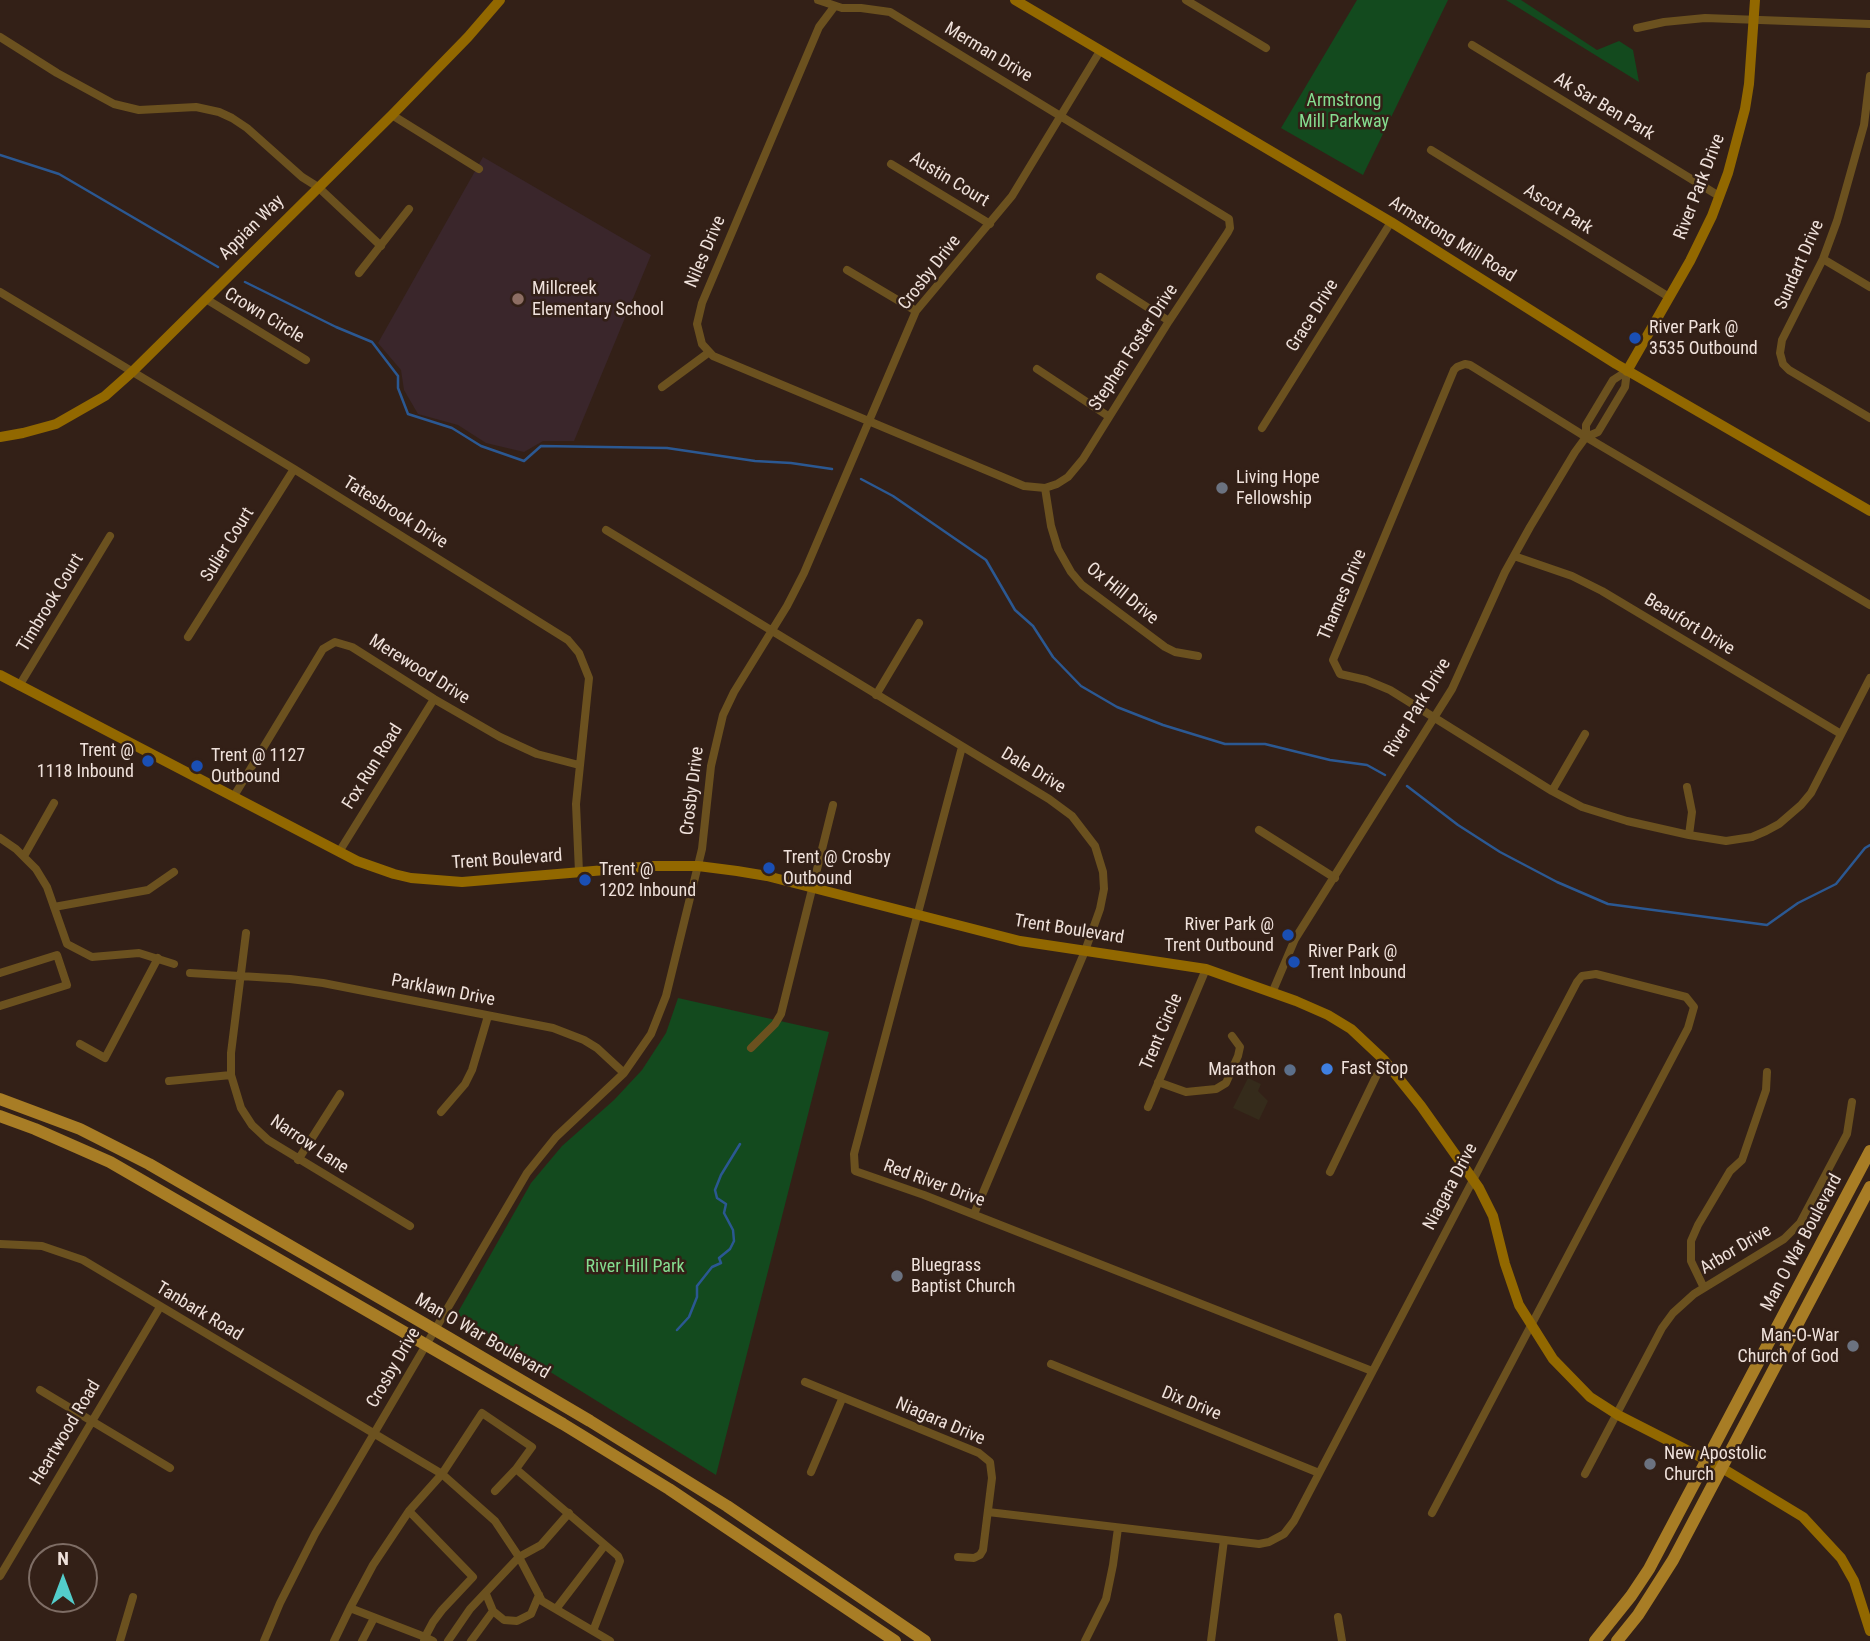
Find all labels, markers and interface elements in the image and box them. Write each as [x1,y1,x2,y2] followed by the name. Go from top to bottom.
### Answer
[940,18,1036,88] street label: Merman Drive
[1550,69,1658,145] street label: Ak Sar Ben Park
[1299,90,1389,132] park label: Armstrong Mill Parkway
[1670,131,1730,243] street label: River Park Drive
[905,148,993,212] street label: Austin Court
[1519,180,1597,240] street label: Ascot Park
[215,191,289,265] street label: Appian Way
[1385,192,1519,288] street label: Armstrong Mill Road
[681,213,731,291] street label: Niles Drive
[1771,217,1829,313] street label: Sundart Drive
[894,231,966,315] street label: Crosby Drive
[1282,276,1344,356] street label: Grace Drive
[532,278,664,320] place label: Millcreek Elementary School
[1085,280,1183,416] street label: Stephen Foster Drive
[220,284,308,348] street label: Crown Circle
[510,291,526,307] marker: Millcreek Elementary School
[1649,317,1758,360] place label: River Park @ 3535 Outbound
[1627,330,1643,346] marker: River Park @ 3535 Outbound
[1236,467,1320,510] place label: Living Hope Fellowship
[339,472,451,554] street label: Tatesbrook Drive
[1214,480,1230,496] marker: Living Hope Fellowship
[197,504,259,586] street label: Sulier Court
[1314,546,1372,644] street label: Thames Drive
[13,550,89,656] street label: Timbrook Court
[1082,558,1162,630] street label: Ox Hill Drive
[1640,590,1738,660] street label: Beaufort Drive
[365,630,473,710] street label: Merewood Drive
[1380,655,1456,761] street label: River Park Drive
[338,720,408,814] street label: Fox Run Road
[37,740,134,782] place label: Trent @ 1118 Inbound
[997,743,1069,799] street label: Dale Drive
[211,745,305,788] place label: Trent @ 1127 Outbound
[677,745,709,837] street label: Crosby Drive
[140,753,156,769] marker: Trent @ 1118 Inbound
[189,758,205,774] marker: Trent @ 1127 Outbound
[451,845,563,875] street label: Trent Boulevard
[783,847,891,890] place label: Trent @ Crosby Outbound
[599,859,696,902] place label: Trent @ 1202 Inbound
[761,860,777,876] marker: Trent @ Crosby Outbound
[577,872,593,888] marker: Trent @ 1202 Inbound
[1012,911,1126,949] street label: Trent Boulevard
[1164,914,1274,956] place label: River Park @ Trent Outbound
[1280,927,1296,943] marker: River Park @ Trent Outbound
[1308,941,1406,984] place label: River Park @ Trent Inbound
[1286,954,1302,970] marker: River Park @ Trent Inbound
[389,970,497,1012] street label: Parklawn Drive
[1136,990,1188,1074] street label: Trent Circle
[1341,1058,1408,1080] place label: Fast Stop
[1208,1059,1276,1081] place label: Marathon
[1319,1061,1335,1077] marker: Fast Stop
[1282,1062,1298,1078] marker: Marathon
[266,1111,352,1179] street label: Narrow Lane
[1419,1140,1483,1234] street label: Niagara Drive
[880,1156,988,1212] street label: Red River Drive
[1757,1171,1847,1315] street label: Man O War Boulevard
[1696,1220,1776,1280] street label: Arbor Drive
[911,1255,1015,1298] place label: Bluegrass Baptist Church
[585,1256,685,1278] park label: River Hill Park
[889,1268,905,1284] marker: Bluegrass Baptist Church
[152,1278,246,1346] street label: Tanbark Road
[411,1290,553,1384] street label: Man O War Boulevard
[362,1324,426,1412] street label: Crosby Drive
[1737,1325,1839,1368] place label: Man-O-War Church of God
[1845,1338,1861,1354] marker: Man-O-War Church of God
[26,1377,106,1489] street label: Heartwood Road
[1158,1382,1224,1426] street label: Dix Drive
[892,1393,988,1451] street label: Niagara Drive
[1664,1443,1767,1486] place label: New Apostolic Church
[1642,1456,1658,1472] marker: New Apostolic Church
[28,1543,98,1613] north arrow
[57,1547,69,1570] text: N

